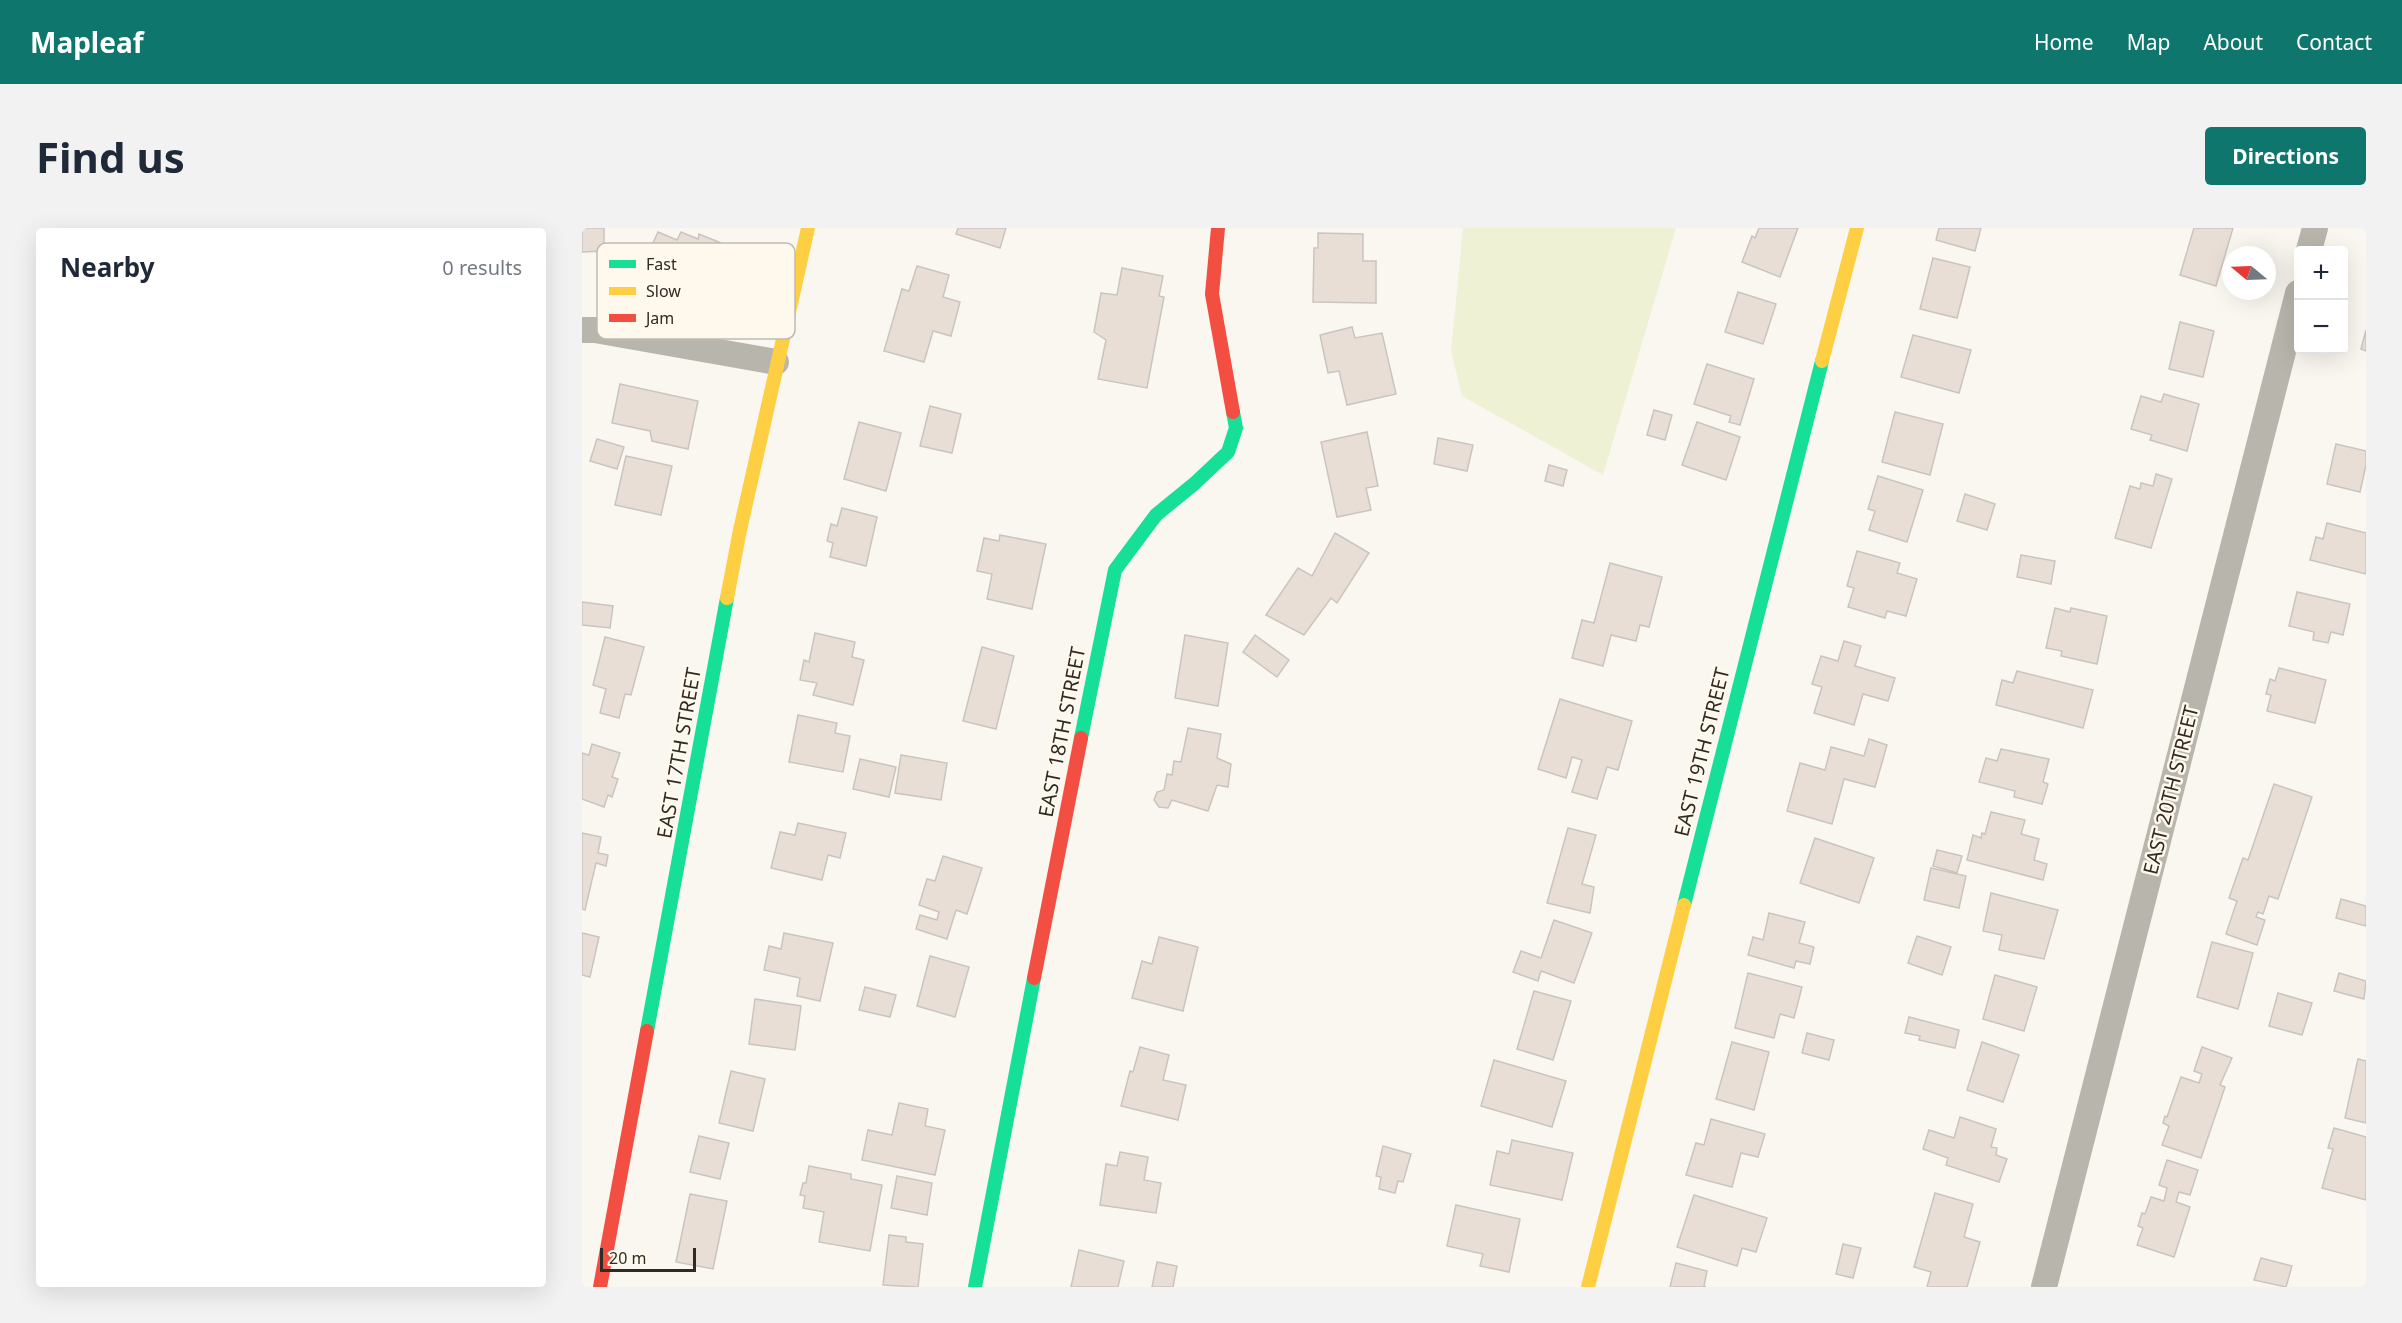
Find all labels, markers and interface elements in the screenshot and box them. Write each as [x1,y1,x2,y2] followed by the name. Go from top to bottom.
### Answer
[30,23,144,61] text: Mapleaf
[2034,28,2094,56] text: Home
[2127,28,2170,56] text: Map
[2203,28,2263,56] text: About
[2296,28,2372,56] text: Contact
[2205,127,2366,185] button: Directions
[36,128,185,185] text: Find us
[597,243,795,339] legend
[2222,246,2276,300] north arrow
[2294,246,2348,354] map controls
[2294,246,2348,300] button: +
[60,249,155,285] text: Nearby
[646,253,677,275] text: Fast
[442,254,522,281] text: 0 results
[646,280,681,302] text: Slow
[2294,300,2348,354] button: −
[644,307,674,329] text: Jam
[1032,644,1091,819] street label: EAST 18TH STREET
[650,665,707,841] street label: EAST 17TH STREET
[1667,665,1736,839] street label: EAST 19TH STREET
[2136,703,2205,877] street label: EAST 20TH STREET
[600,1245,696,1272] scale bar
[609,1247,646,1269] text: 20 m

